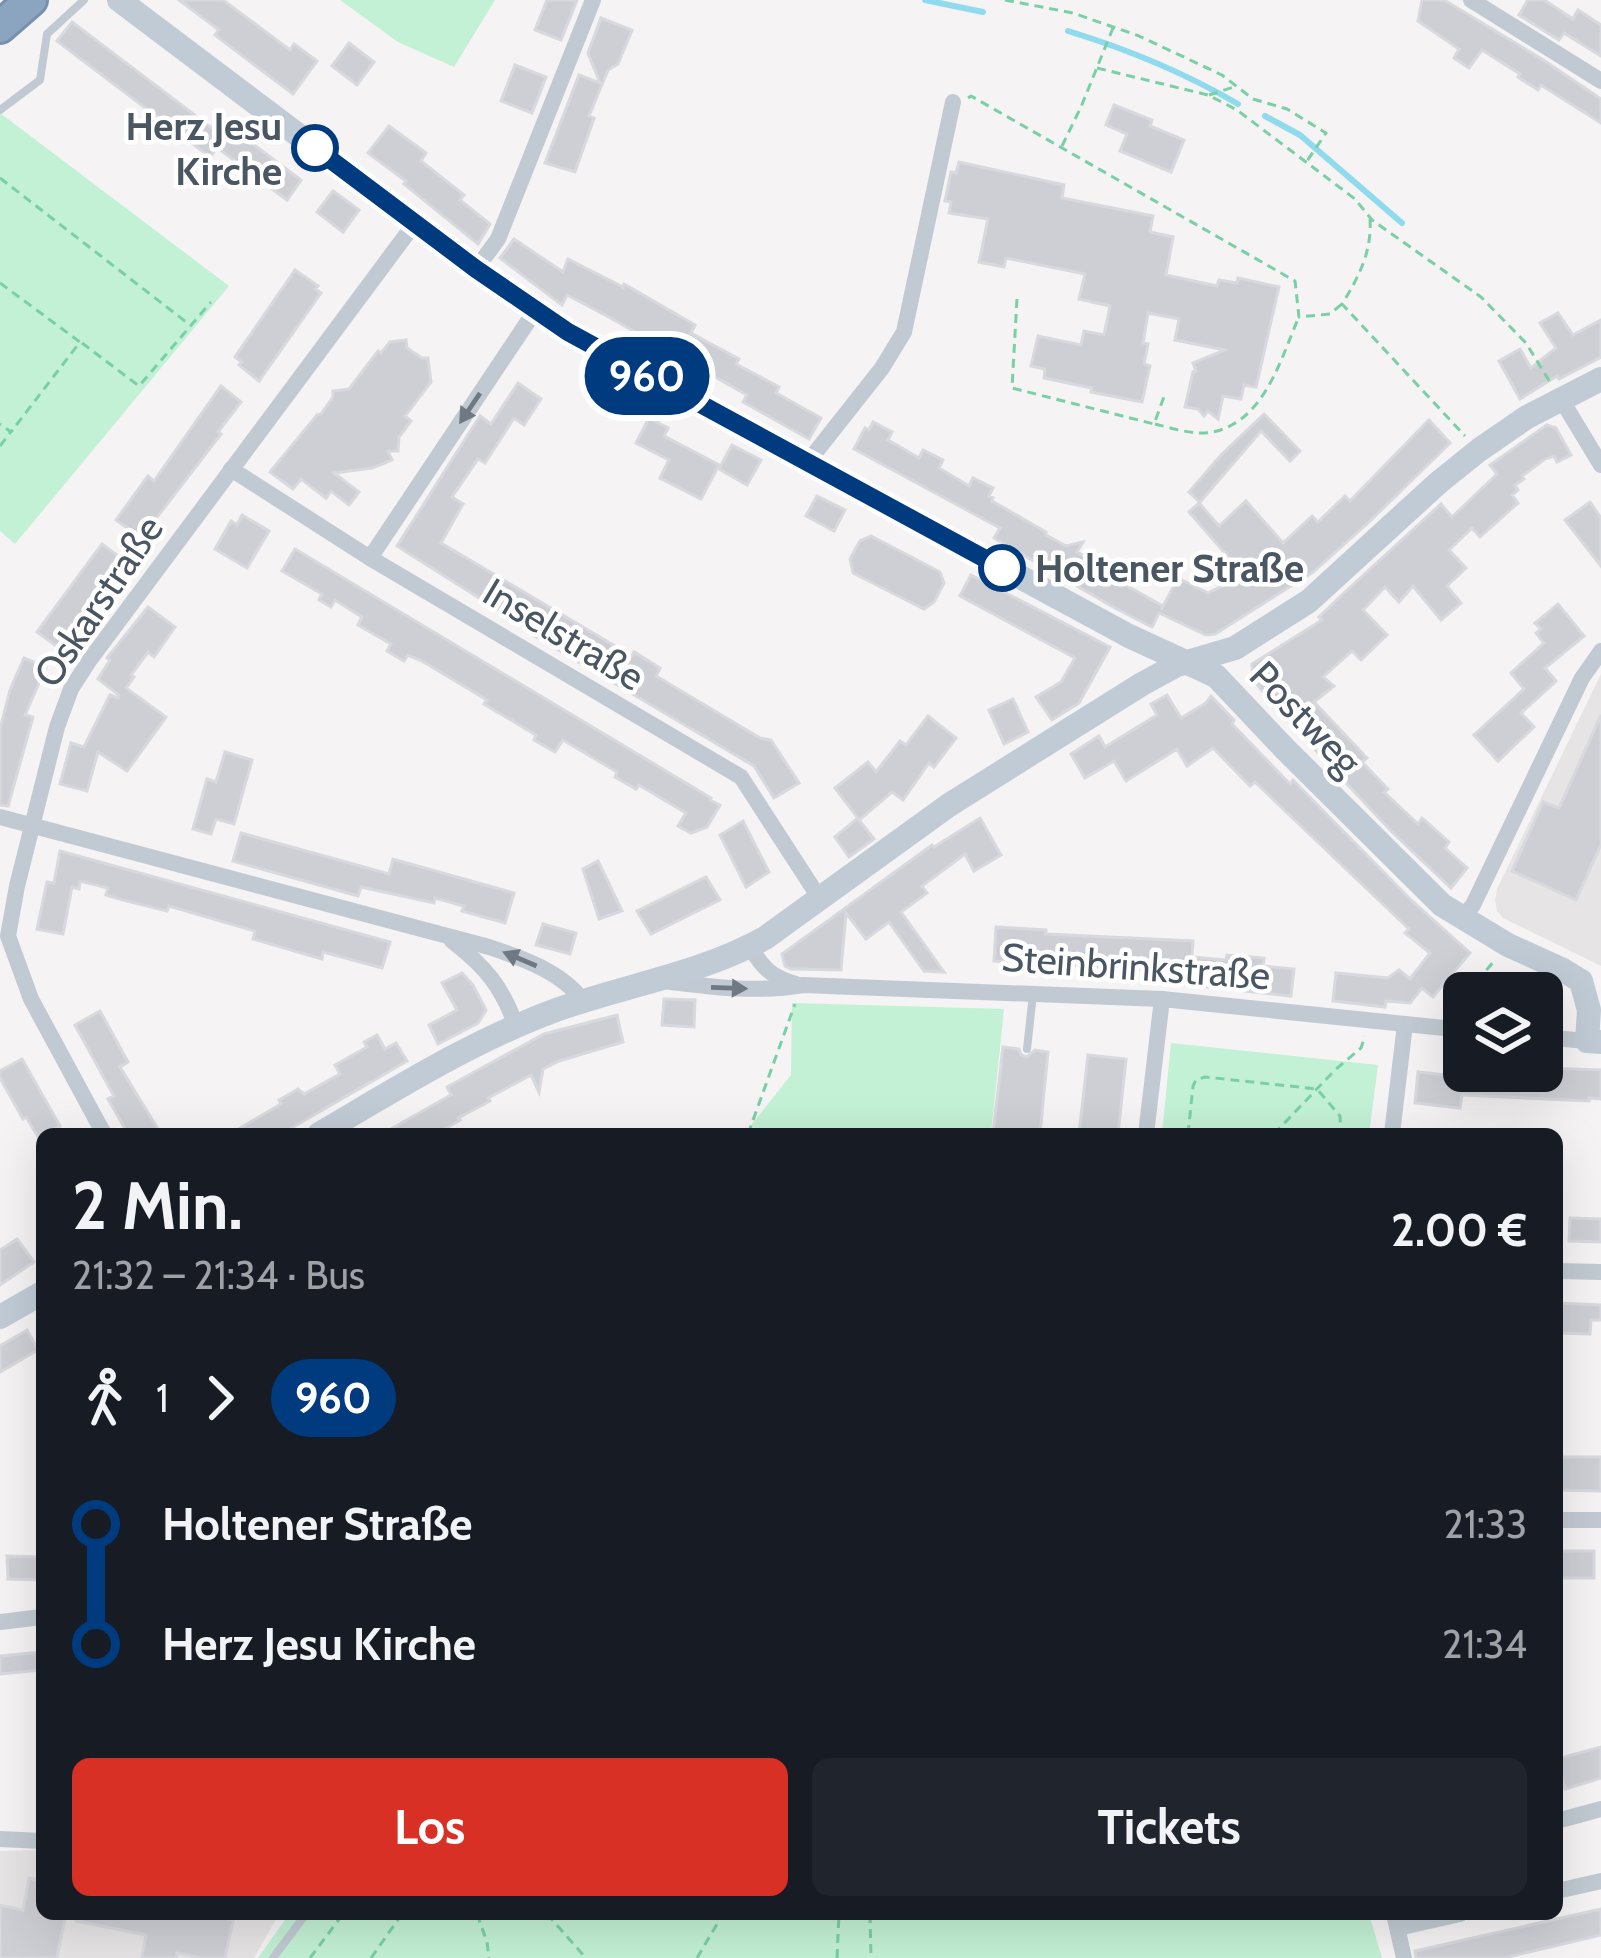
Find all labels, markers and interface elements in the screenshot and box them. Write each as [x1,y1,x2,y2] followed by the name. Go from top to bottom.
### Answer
[125,102,282,195] place label: Herz Jesu Kirche
[293,126,337,170] marker: Herz Jesu Kirche
[578,337,716,415] line badge: 960
[609,350,685,402] text: 960
[459,392,482,425] one-way arrow
[23,506,173,696] street label: Oskarstraße
[1035,544,1304,592] place label: Holtener Straße
[980,546,1024,590] marker: Holtener Straße
[475,567,653,701] street label: Inselstraße
[1240,651,1372,785] street label: Postweg
[1000,933,1272,999] street label: Steinbrinkstraße
[502,949,538,968] one-way arrow
[1443,972,1563,1092] map controls
[1443,972,1563,1092] button: layers
[711,979,749,998] one-way arrow
[72,1165,243,1246] text: 2 Min.
[1391,1203,1527,1257] text: 2.00 €
[72,1251,365,1299] text: 21:32 – 21:34 · Bus
[72,1365,138,1431] icon: walk
[187,1365,253,1431] icon: forward
[295,1372,372,1424] text: 960
[156,1374,169,1422] text: 1
[162,1497,472,1551] text: Holtener Straße
[1444,1500,1527,1548] text: 21:33
[162,1617,476,1671] text: Herz Jesu Kirche
[1442,1620,1527,1668] text: 21:34
[72,1758,788,1896] button: Los
[812,1758,1527,1896] button: Tickets

